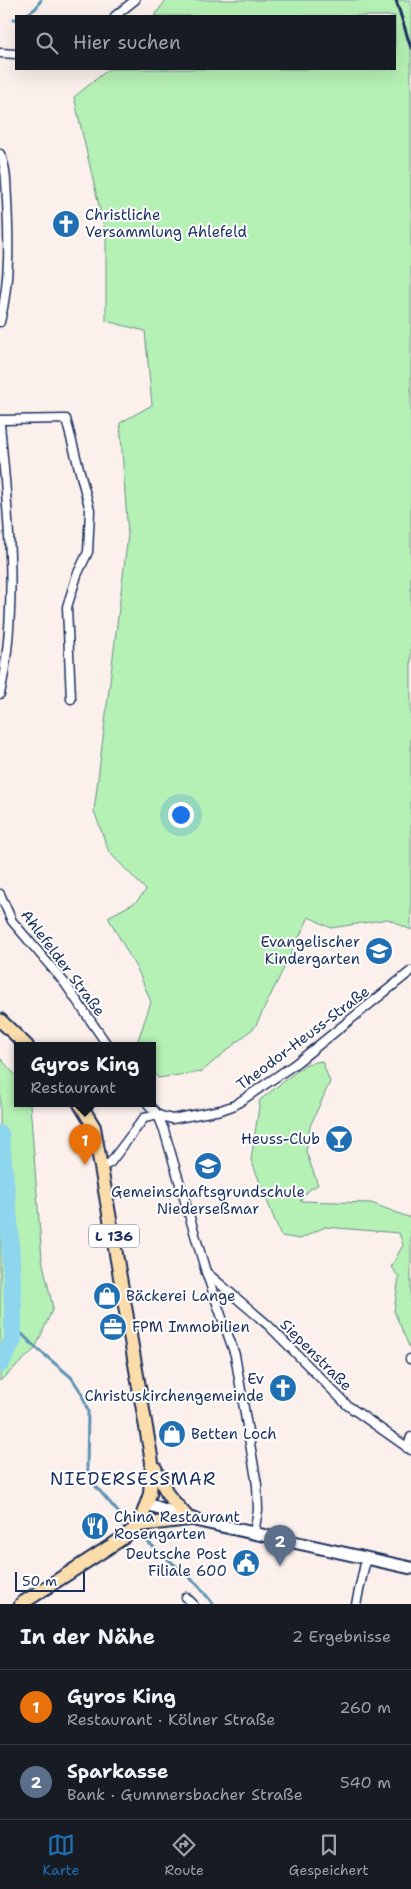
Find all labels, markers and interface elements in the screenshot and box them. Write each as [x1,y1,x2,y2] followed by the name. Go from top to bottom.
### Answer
[15,15,396,70] search box
[33,29,61,57] icon: search
[73,30,181,55] text: Hier suchen
[85,205,248,242] place label: Christliche Versammlung Ahlefeld
[51,209,81,239] church icon: Christliche Versammlung Ahlefeld
[168,802,194,828] your location
[16,906,110,1020] street label: Ahlefelder Straße
[260,932,360,969] place label: Evangelischer Kindergarten
[364,936,394,966] school or university icon: Evangelischer Kindergarten
[232,981,374,1095] street label: Theodor-Heuss-Straße
[14,1042,156,1107] popup
[31,1052,139,1077] text: Gyros King
[31,1077,116,1098] text: Restaurant
[69,1124,101,1165] pin: 1
[324,1124,354,1154] bar icon: Heuss-Club
[241,1129,320,1149] place label: Heuss-Club
[193,1151,223,1181] school or university icon: Gemeinschaftsgrundschule Niederseßmar
[111,1182,305,1219] place label: Gemeinschaftsgrundschule Niederseßmar
[89,1224,139,1248] road number: L 136
[92,1281,122,1311] shop icon: Bäckerei Lange
[126,1286,236,1306] place label: Bäckerei Lange
[98,1312,128,1342] office icon: FPM Immobilien
[276,1315,356,1395] street label: Siepenstraße
[132,1317,250,1337] place label: FPM Immobilien
[84,1369,264,1406] place label: Ev Christuskirchengemeinde
[268,1373,298,1403] church icon: Ev Christuskirchengemeinde
[157,1419,187,1449] shop icon: Betten Loch
[191,1424,277,1444] place label: Betten Loch
[50,1467,216,1491] district label: NIEDERSESSMAR
[114,1507,240,1544] place label: China Restaurant Rosengarten
[80,1511,110,1541] restaurant icon: China Restaurant Rosengarten
[264,1525,296,1566] pin: 2
[126,1544,227,1581] place label: Deutsche Post Filiale 600
[231,1548,261,1578] public building icon: Deutsche Post Filiale 600
[15,1569,85,1592] scale bar
[22,1572,57,1590] text: 50 m
[20,1623,155,1651] text: In der Nähe
[292,1626,391,1647] text: 2 Ergebnisse
[67,1684,176,1709] text: Gyros King
[32,1697,40,1718] text: 1
[339,1697,391,1718] text: 260 m
[67,1709,275,1730] text: Restaurant · Kölner Straße
[67,1759,168,1784] text: Sparkasse
[30,1772,42,1793] text: 2
[340,1772,391,1793] text: 540 m
[67,1784,303,1805] text: Bank · Gummersbacher Straße
[42,1831,80,1879] tab: Karte
[164,1831,204,1879] tab: Route
[289,1831,369,1879] tab: Gespeichert

